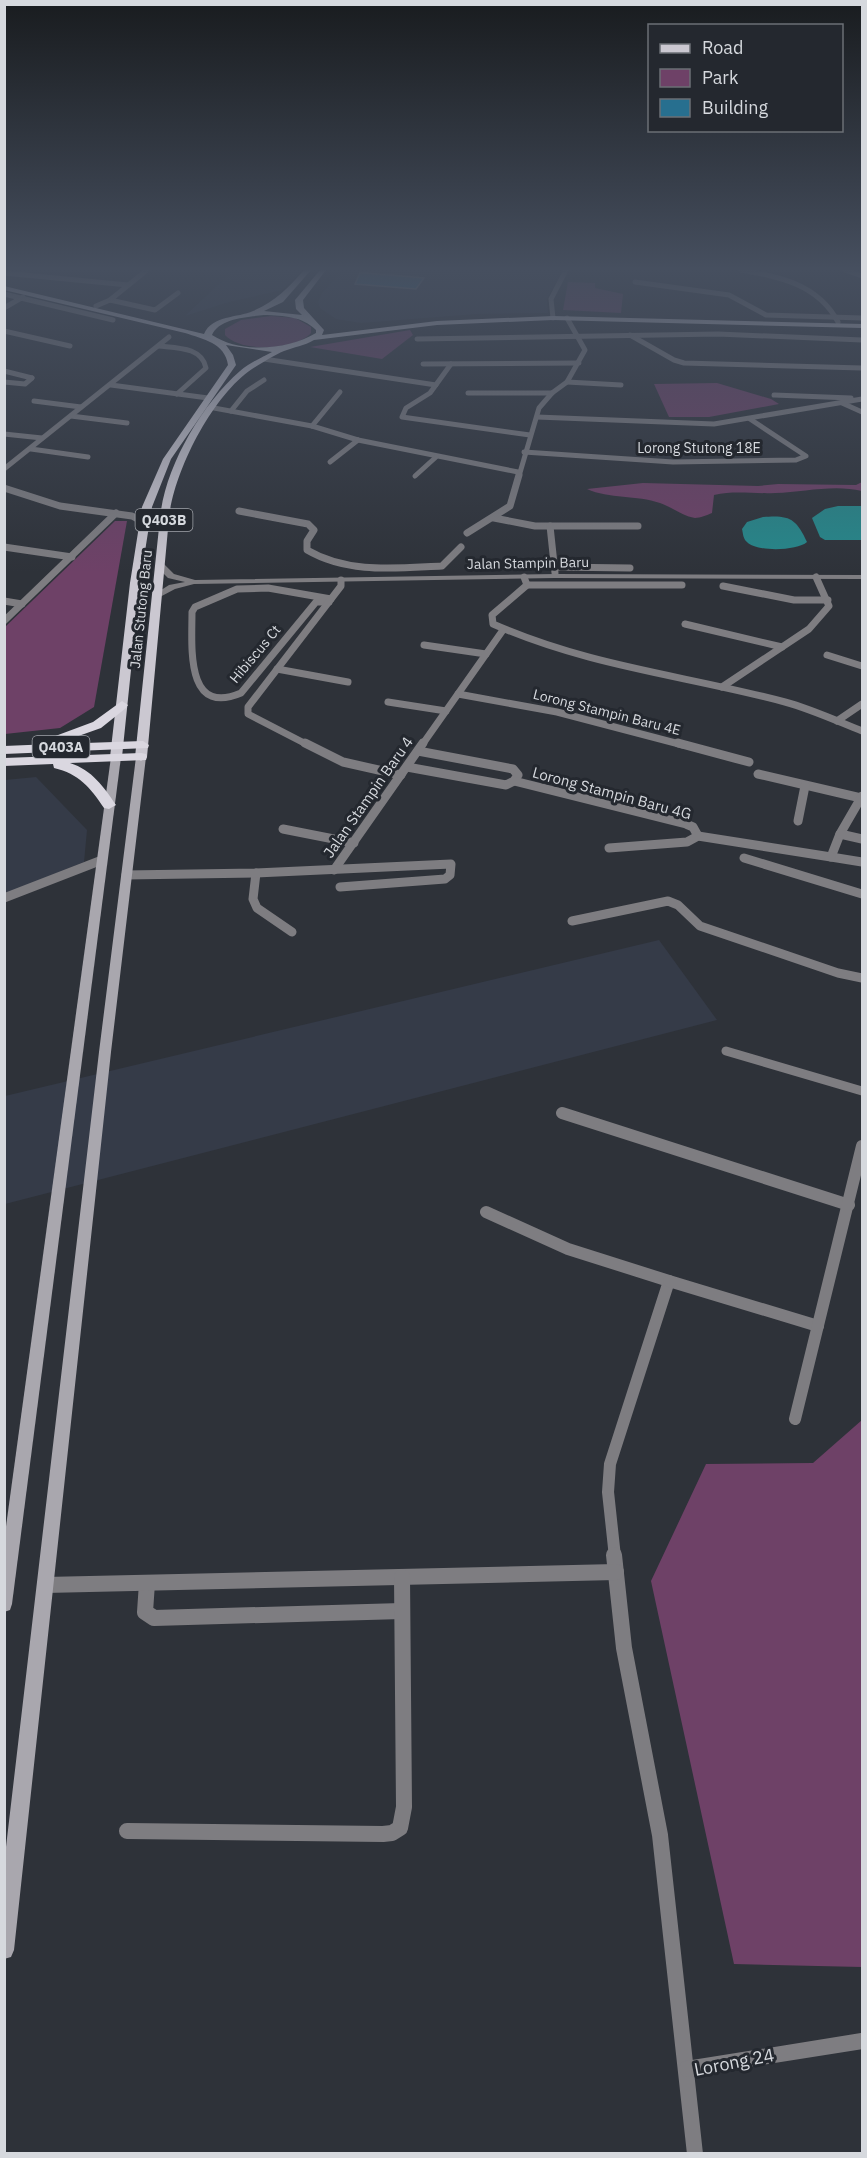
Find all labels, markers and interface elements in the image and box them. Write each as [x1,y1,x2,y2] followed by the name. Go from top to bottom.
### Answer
[648,24,843,132] legend
[702,36,743,59] text: Road
[702,66,739,89] text: Park
[702,96,769,119] text: Building
[637,439,761,457] street label: Lorong Stutong 18E
[136,509,192,531] road number: Q403B
[126,549,156,669] street label: Jalan Stutong Baru
[467,553,589,573] street label: Jalan Stampin Baru
[225,621,285,687] street label: Hibiscus Ct
[531,685,683,739] street label: Lorong Stampin Baru 4E
[319,733,417,861] street label: Jalan Stampin Baru 4
[32,736,90,758] road number: Q403A
[530,763,694,823] street label: Lorong Stampin Baru 4G
[692,2043,776,2081] street label: Lorong 24

